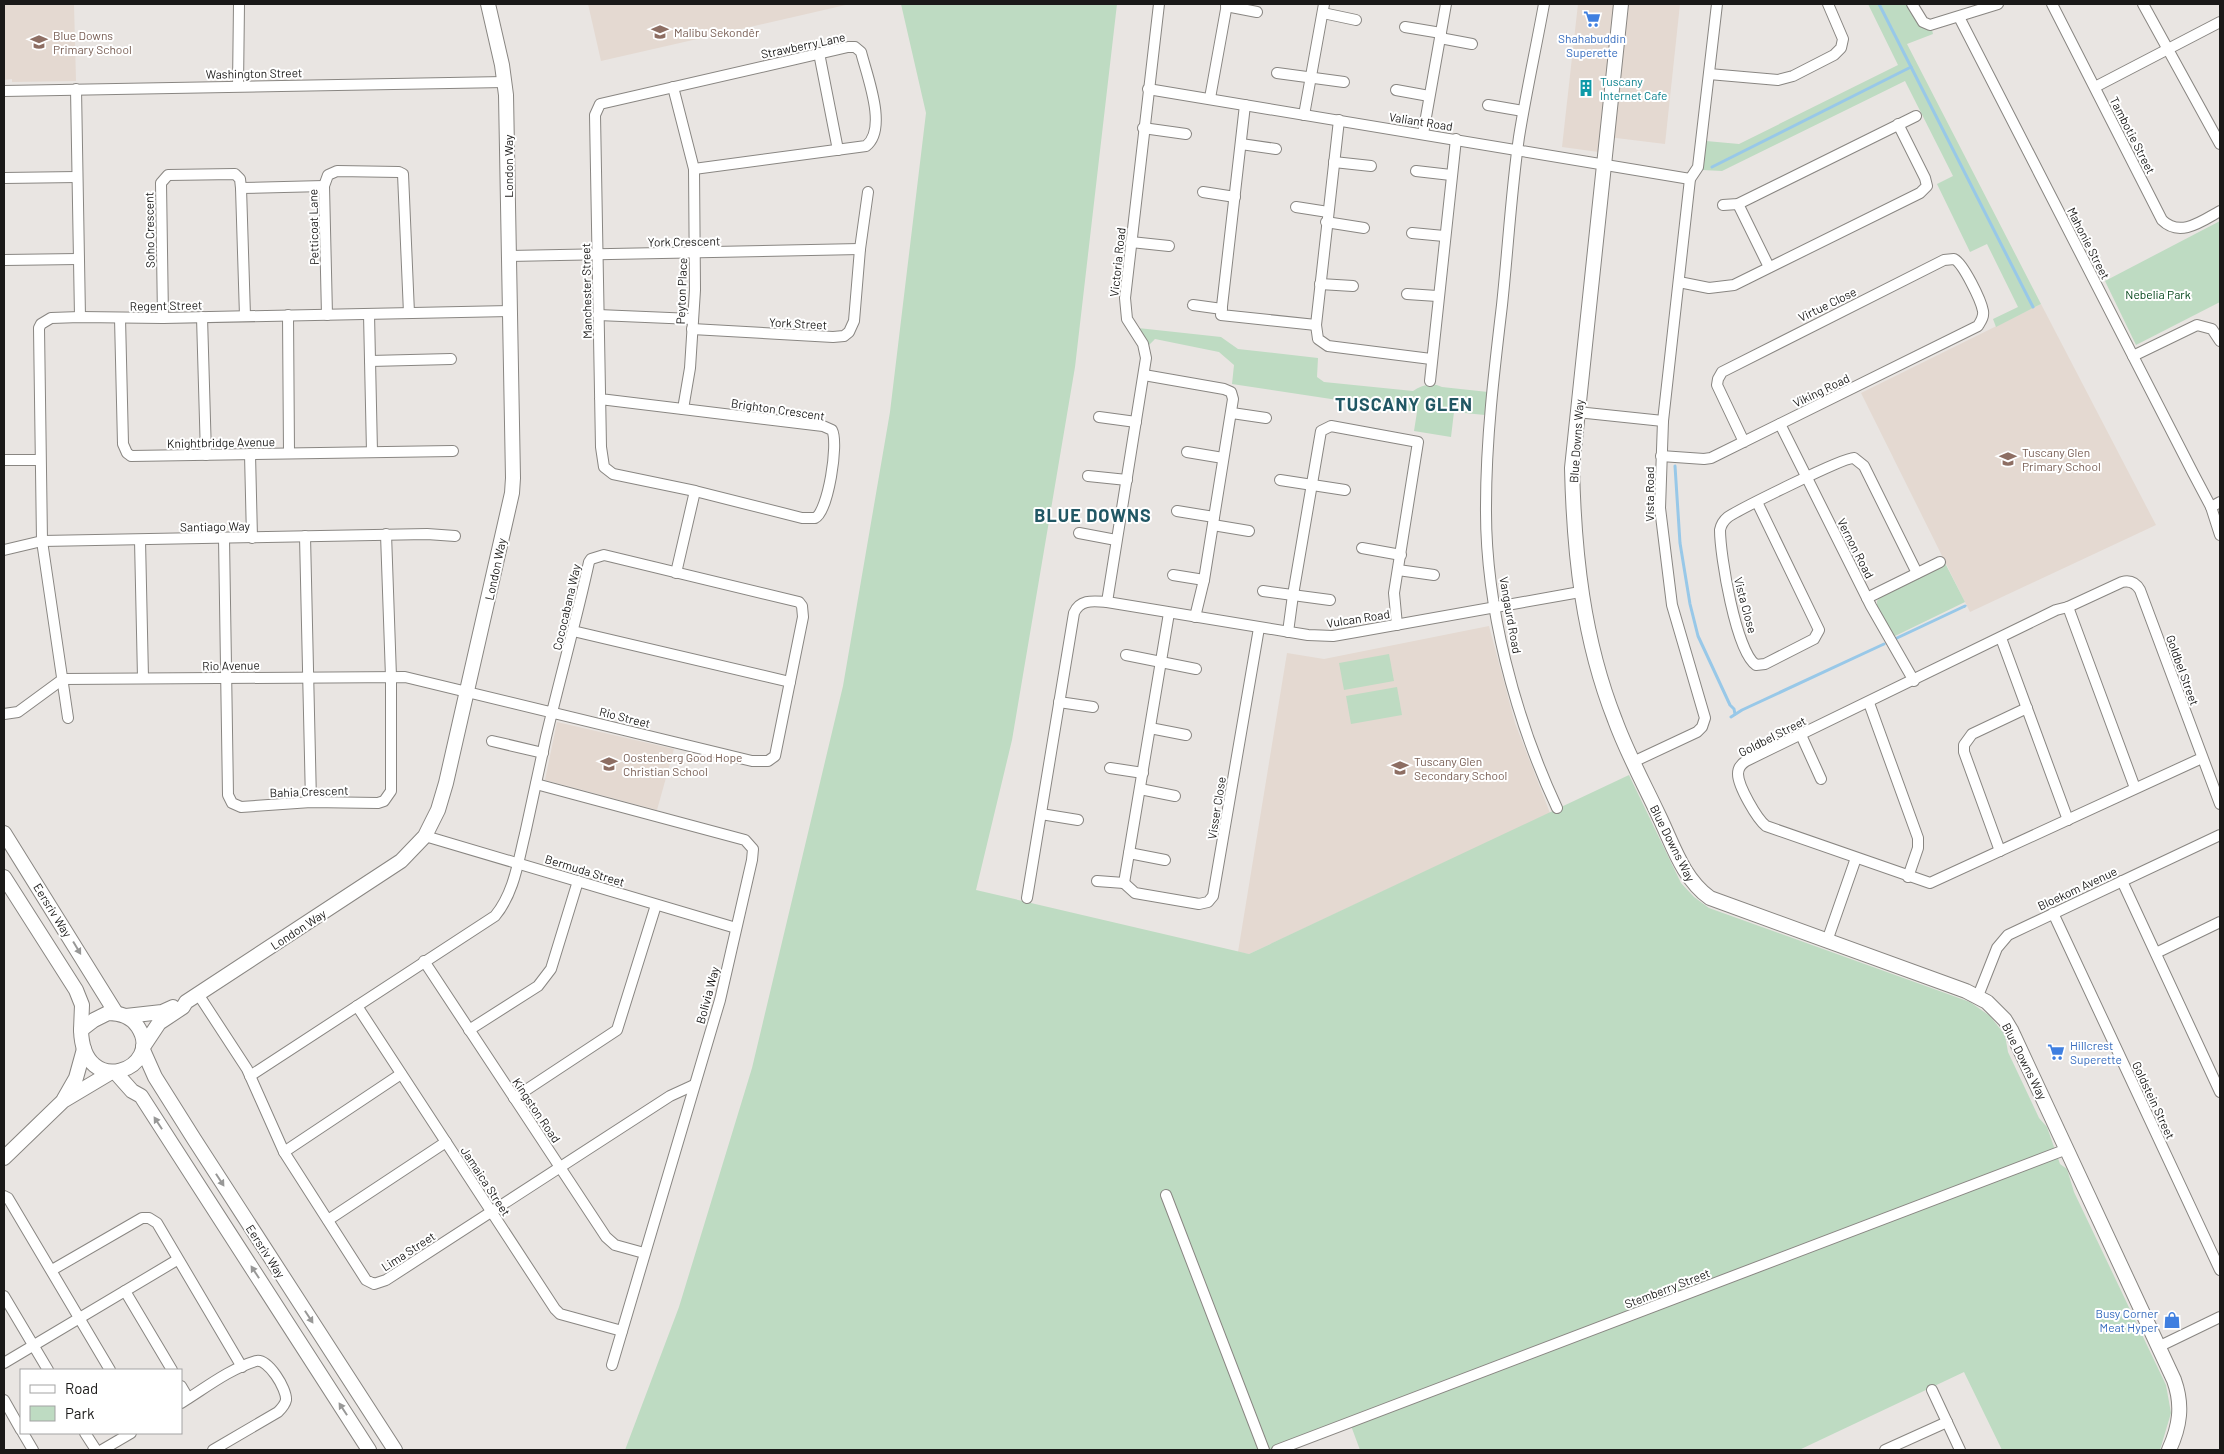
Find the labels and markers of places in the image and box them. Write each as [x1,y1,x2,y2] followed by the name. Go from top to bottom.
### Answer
[1582,9,1602,29] supermarket icon: Shahabuddin Superette
[650,22,670,42] school or university icon: Malibu Sekondêr
[674,25,760,39] place label: Malibu Sekondêr
[53,28,132,56] place label: Blue Downs Primary School
[1558,31,1626,59] place label: Shahabuddin Superette
[29,32,49,52] school or university icon: Blue Downs Primary School
[1600,74,1667,102] place label: Tuscany Internet Cafe
[1576,78,1596,98] building icon: Tuscany Internet Cafe
[2022,445,2101,473] place label: Tuscany Glen Primary School
[1998,449,2018,469] school or university icon: Tuscany Glen Primary School
[623,750,742,778] place label: Oostenberg Good Hope Christian School
[599,754,619,774] school or university icon: Oostenberg Good Hope Christian School
[1414,754,1507,782] place label: Tuscany Glen Secondary School
[1390,758,1410,778] school or university icon: Tuscany Glen Secondary School
[2070,1038,2122,1066] place label: Hillcrest Superette
[2046,1042,2066,1062] supermarket icon: Hillcrest Superette
[2096,1306,2159,1334] place label: Busy Corner Meat Hyper
[2162,1310,2182,1330] shop icon: Busy Corner Meat Hyper

